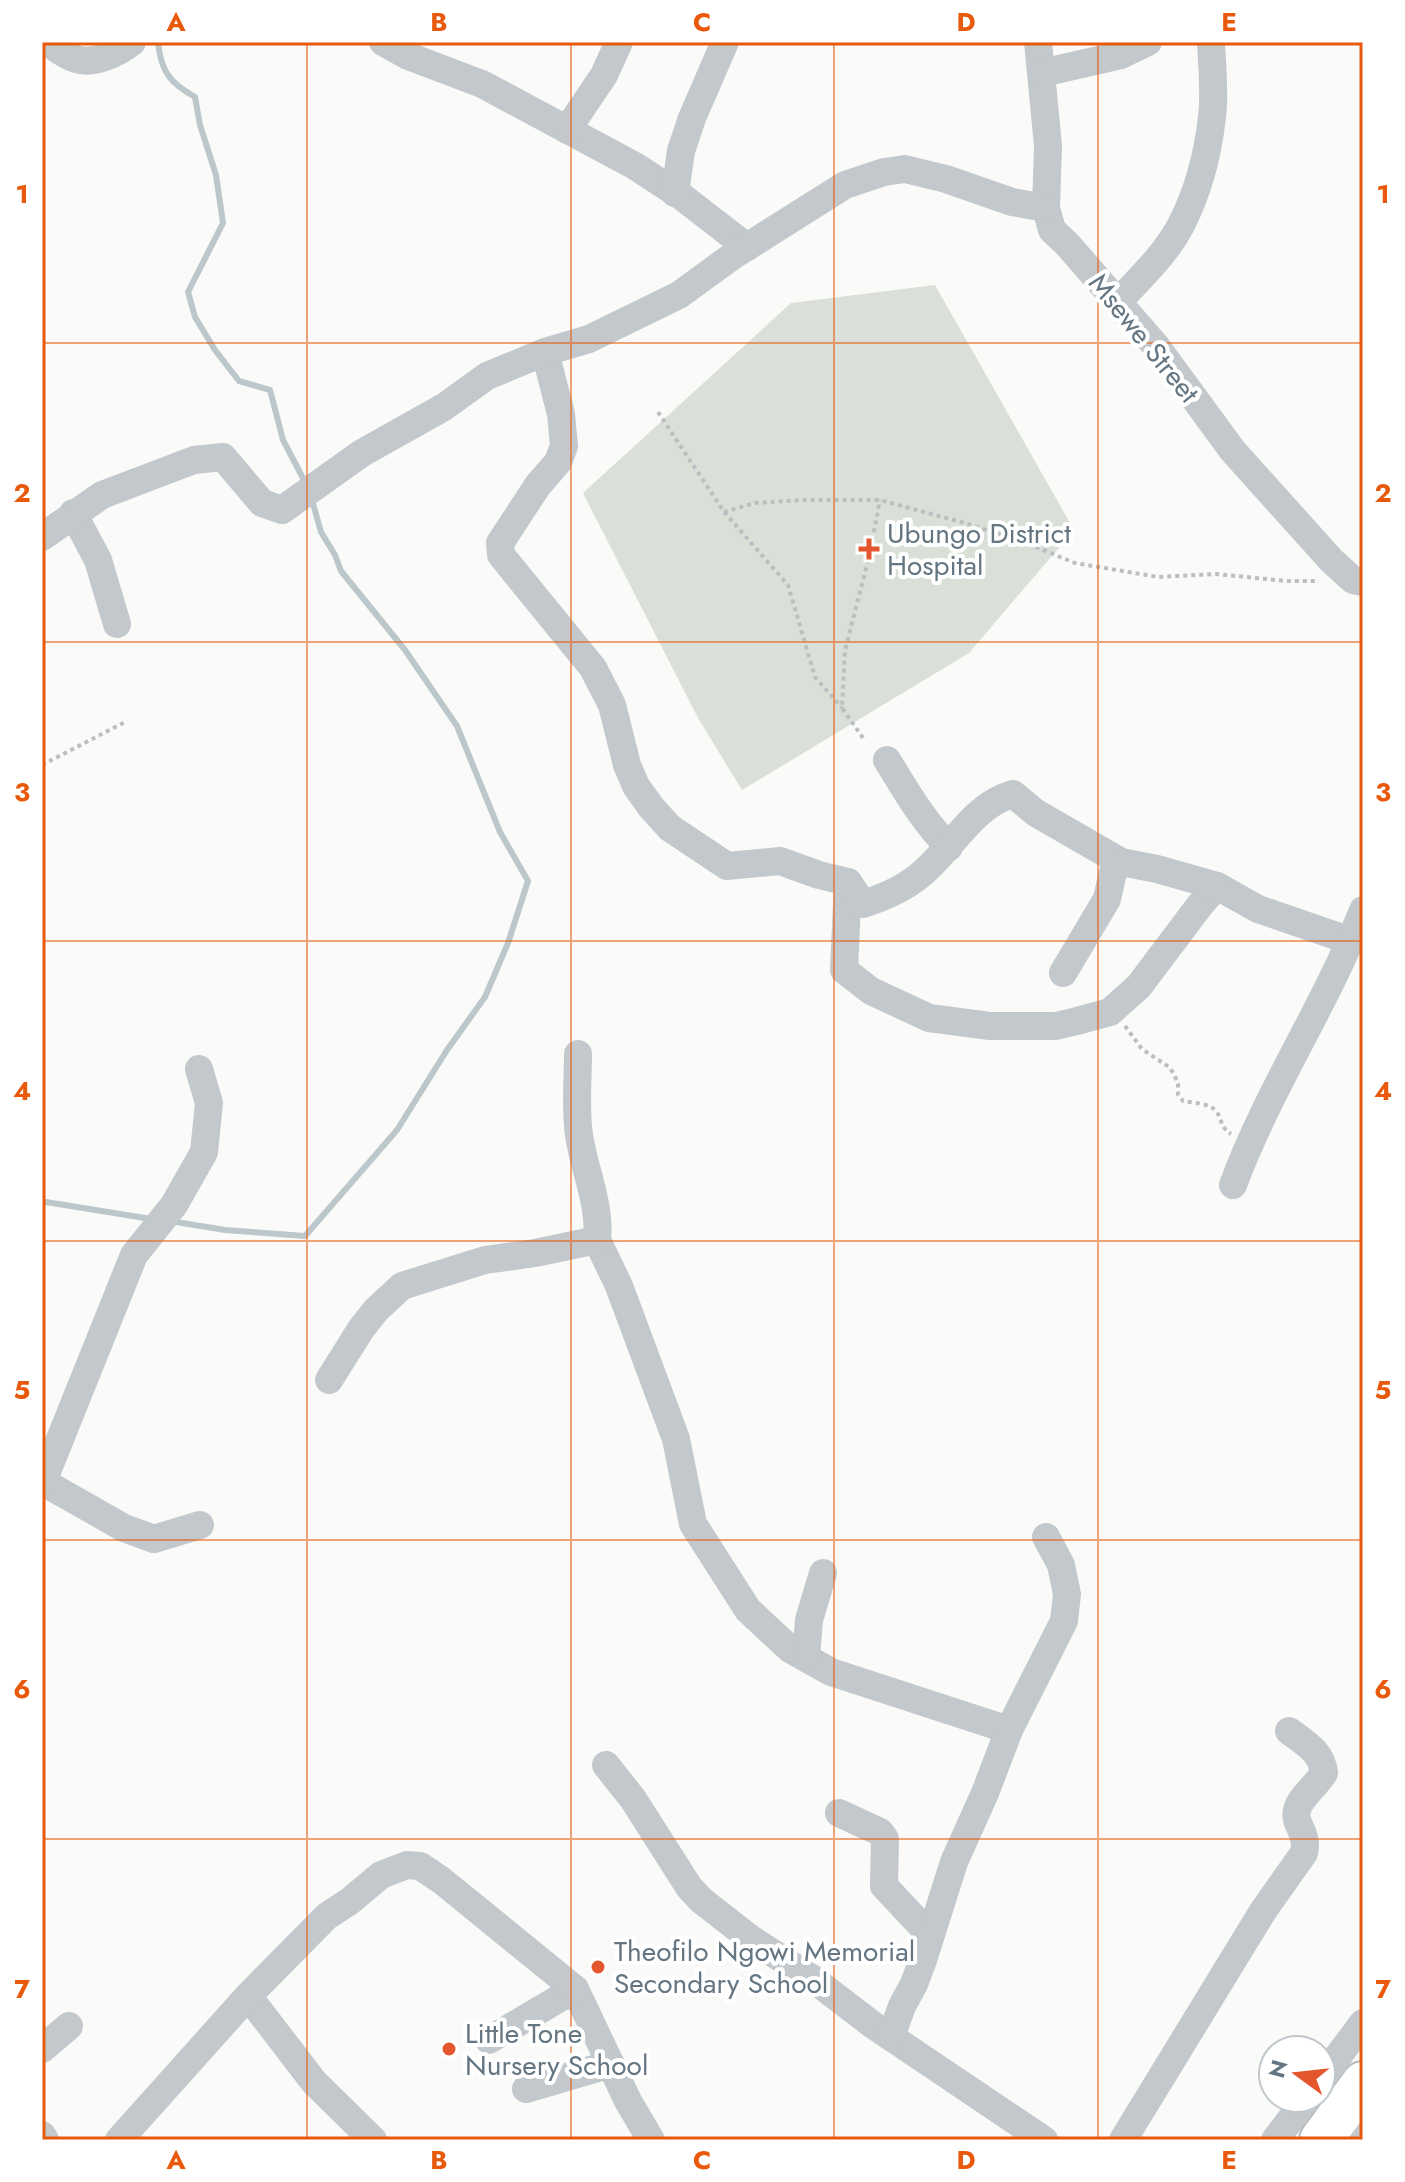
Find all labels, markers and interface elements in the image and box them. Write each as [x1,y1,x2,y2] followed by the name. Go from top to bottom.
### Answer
[165,3,186,41] text: A
[430,3,448,41] text: B
[693,3,711,41] text: C
[956,3,976,41] text: D
[1221,3,1237,41] text: E
[15,175,29,213] text: 1
[1376,175,1390,213] text: 1
[1079,264,1209,412] street label: Msewe Street
[13,474,31,512] text: 2
[1374,474,1392,512] text: 2
[887,513,1071,586] place label: Ubungo District Hospital
[858,538,880,560] marker: Ubungo District Hospital
[14,773,30,811] text: 3
[1375,773,1391,811] text: 3
[13,1072,31,1110] text: 4
[1374,1072,1392,1110] text: 4
[14,1371,30,1409] text: 5
[1375,1371,1391,1409] text: 5
[13,1670,31,1708] text: 6
[1374,1670,1392,1708] text: 6
[614,1931,915,2004] place label: Theofilo Ngowi Memorial Secondary School
[589,1958,607,1976] marker: Theofilo Ngowi Memorial Secondary School
[14,1970,30,2008] text: 7
[1375,1970,1391,2008] text: 7
[465,2013,648,2086] place label: Little Tone Nursery School
[1257,2034,1337,2114] north arrow
[440,2040,458,2058] marker: Little Tone Nursery School
[1260,2056,1295,2081] text: N
[165,2141,186,2179] text: A
[430,2141,448,2179] text: B
[693,2141,711,2179] text: C
[956,2141,976,2179] text: D
[1221,2141,1237,2179] text: E

